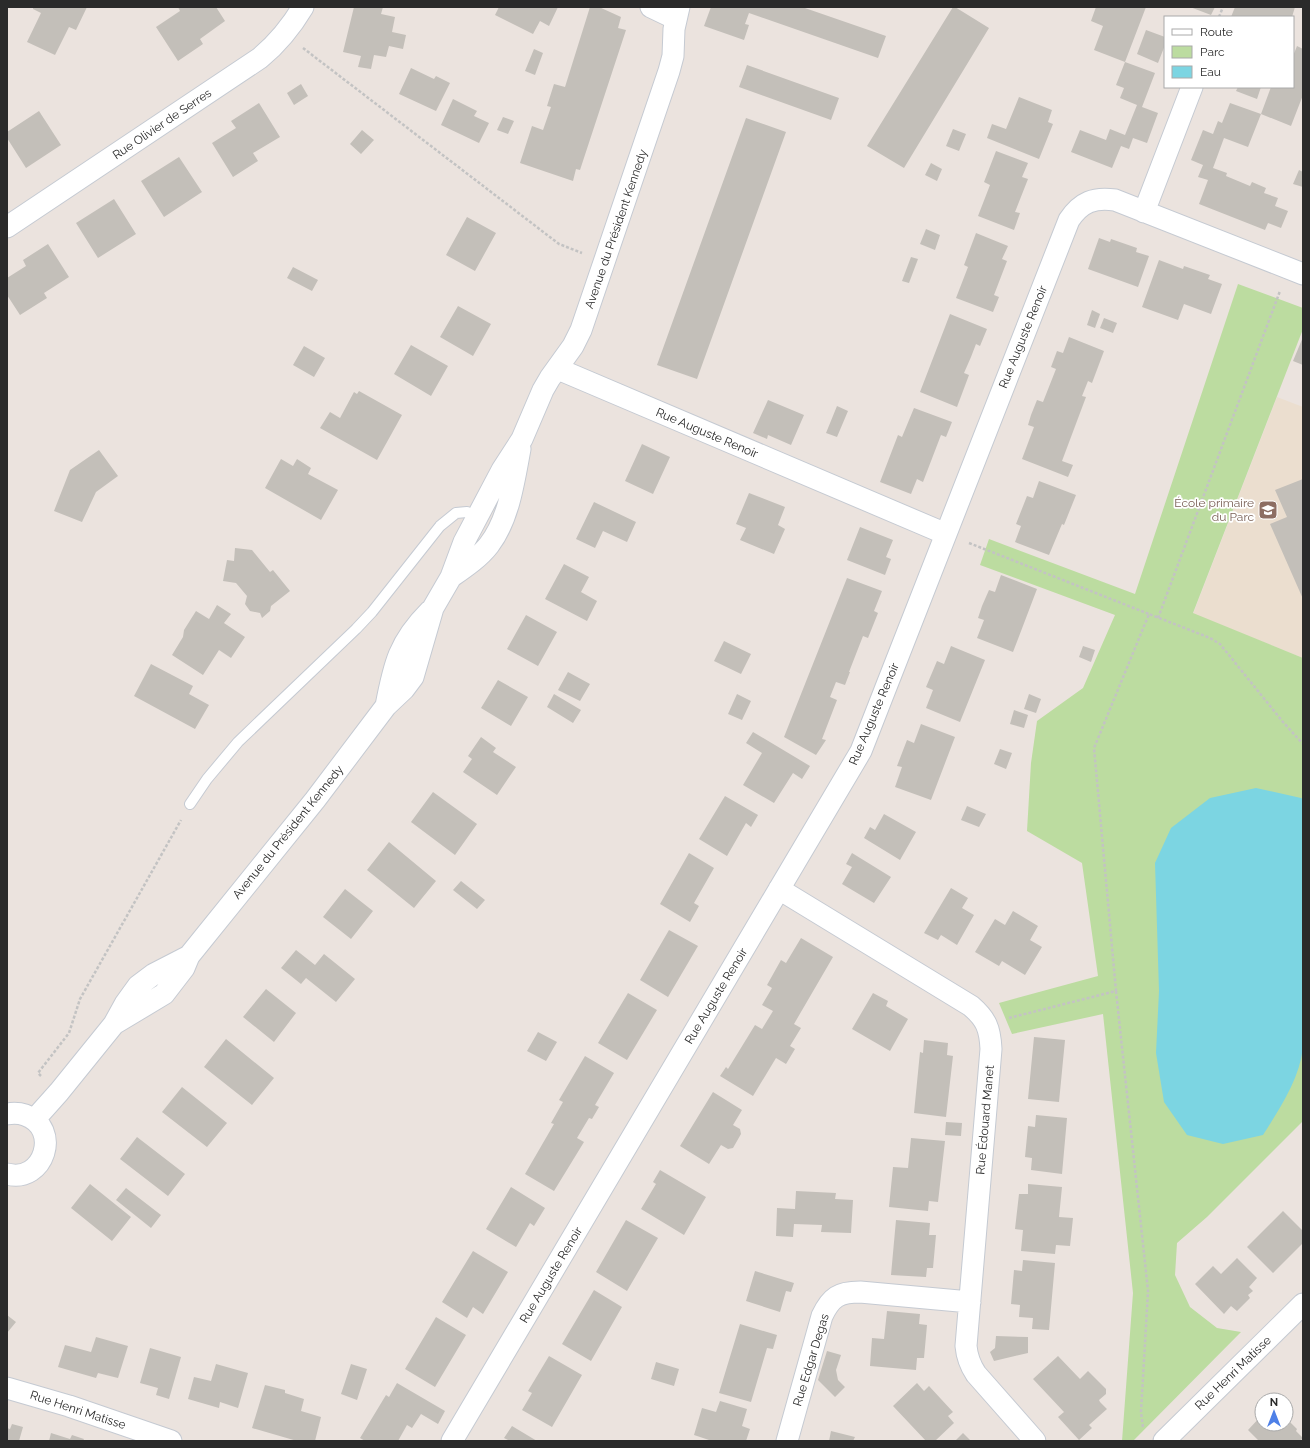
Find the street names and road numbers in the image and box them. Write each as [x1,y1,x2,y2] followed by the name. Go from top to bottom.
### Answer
[110,86,214,162] street label: Rue Olivier de Serres
[582,147,650,311] street label: Avenue du Président Kennedy
[996,283,1050,390] street label: Rue Auguste Renoir
[654,405,761,461] street label: Rue Auguste Renoir
[846,660,902,767] street label: Rue Auguste Renoir
[230,762,347,902] street label: Avenue du Président Kennedy
[682,945,751,1047] street label: Rue Auguste Renoir
[973,1065,997,1175] street label: Rue Édouard Manet
[517,1224,586,1326] street label: Rue Auguste Renoir
[790,1312,832,1408] street label: Rue Edgar Degas
[1192,1333,1274,1413] street label: Rue Henri Matisse
[28,1388,128,1432] street label: Rue Henri Matisse

